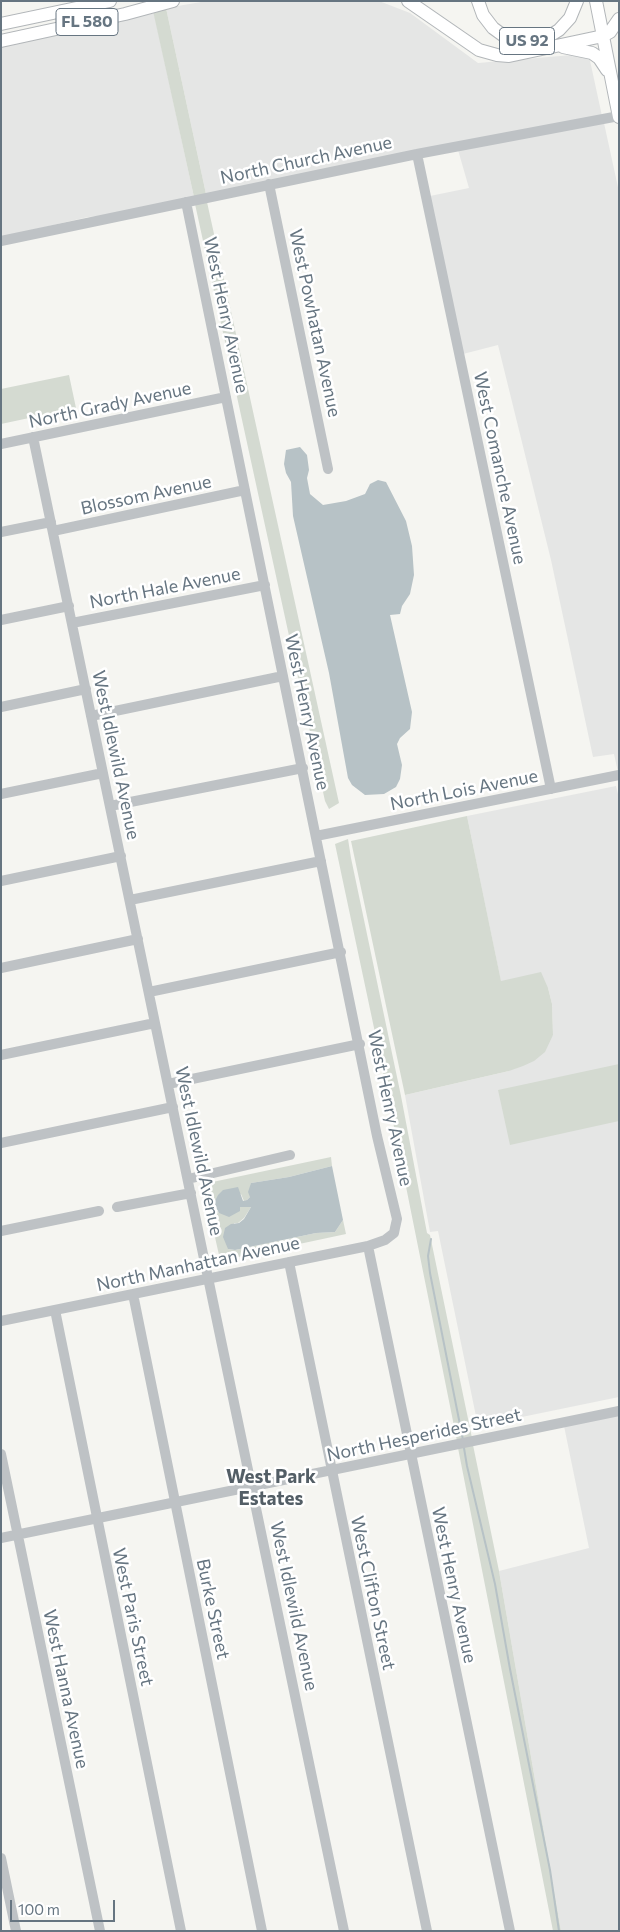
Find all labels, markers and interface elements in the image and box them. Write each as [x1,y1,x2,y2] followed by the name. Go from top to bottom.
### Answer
[56,8,118,36] road number: FL 580
[500,27,554,54] road number: US 92
[218,131,394,189] street label: North Church Avenue
[285,227,345,419] street label: West Powhatan Avenue
[199,235,253,395] street label: West Henry Avenue
[469,370,531,566] street label: West Comanche Avenue
[27,377,193,433] street label: North Grady Avenue
[79,471,213,519] street label: Blossom Avenue
[88,563,242,613] street label: North Hale Avenue
[280,632,334,792] street label: West Henry Avenue
[88,668,144,842] street label: West Idlewild Avenue
[388,765,540,815] street label: North Lois Avenue
[363,1028,417,1188] street label: West Henry Avenue
[171,1064,227,1238] street label: West Idlewild Avenue
[94,1232,302,1296] street label: North Manhattan Avenue
[325,1404,523,1466] street label: North Hesperides Street
[226,1466,316,1510] district label: West Park Estates
[427,1505,481,1665] street label: West Henry Avenue
[346,1514,400,1672] street label: West Clifton Street
[266,1519,322,1693] street label: West Idlewild Avenue
[108,1546,158,1688] street label: West Paris Street
[192,1557,234,1661] street label: Burke Street
[39,1608,93,1770] street label: West Hanna Avenue
[12,1890,118,1922] scale bar
[18,1900,60,1918] text: 100 m

